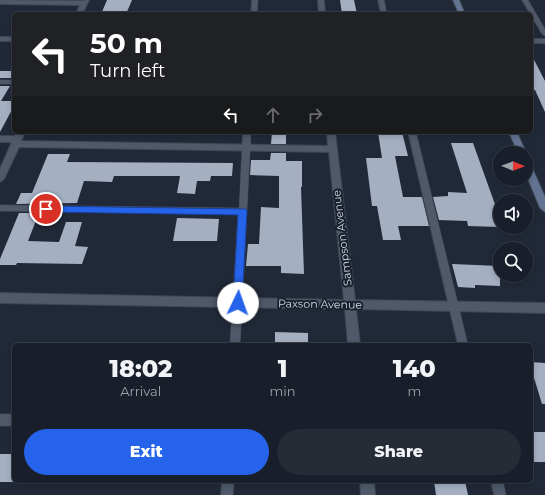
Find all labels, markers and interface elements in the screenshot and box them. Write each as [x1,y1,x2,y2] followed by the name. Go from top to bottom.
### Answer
[90,26,163,60] text: 50 m
[24,28,76,80] icon: left
[90,60,165,82] text: Turn left
[220,104,242,126] icon: left
[262,104,284,126] icon: ahead
[304,104,326,126] icon: right
[493,146,533,186] north arrow
[493,146,533,282] map controls
[329,189,355,287] street label: Sampson Avenue
[29,192,63,226] pin
[493,194,533,234] button: sound
[35,198,57,220] icon: arrive
[493,242,533,282] button: search
[217,282,259,324] position arrow
[278,296,363,312] street label: Paxson Avenue
[109,354,172,383] text: 18:02
[278,354,287,383] text: 1
[393,354,436,383] text: 140
[120,383,161,399] text: Arrival
[270,383,296,399] text: min
[407,383,421,399] text: m
[24,429,269,475] button: Exit
[277,429,521,475] button: Share

